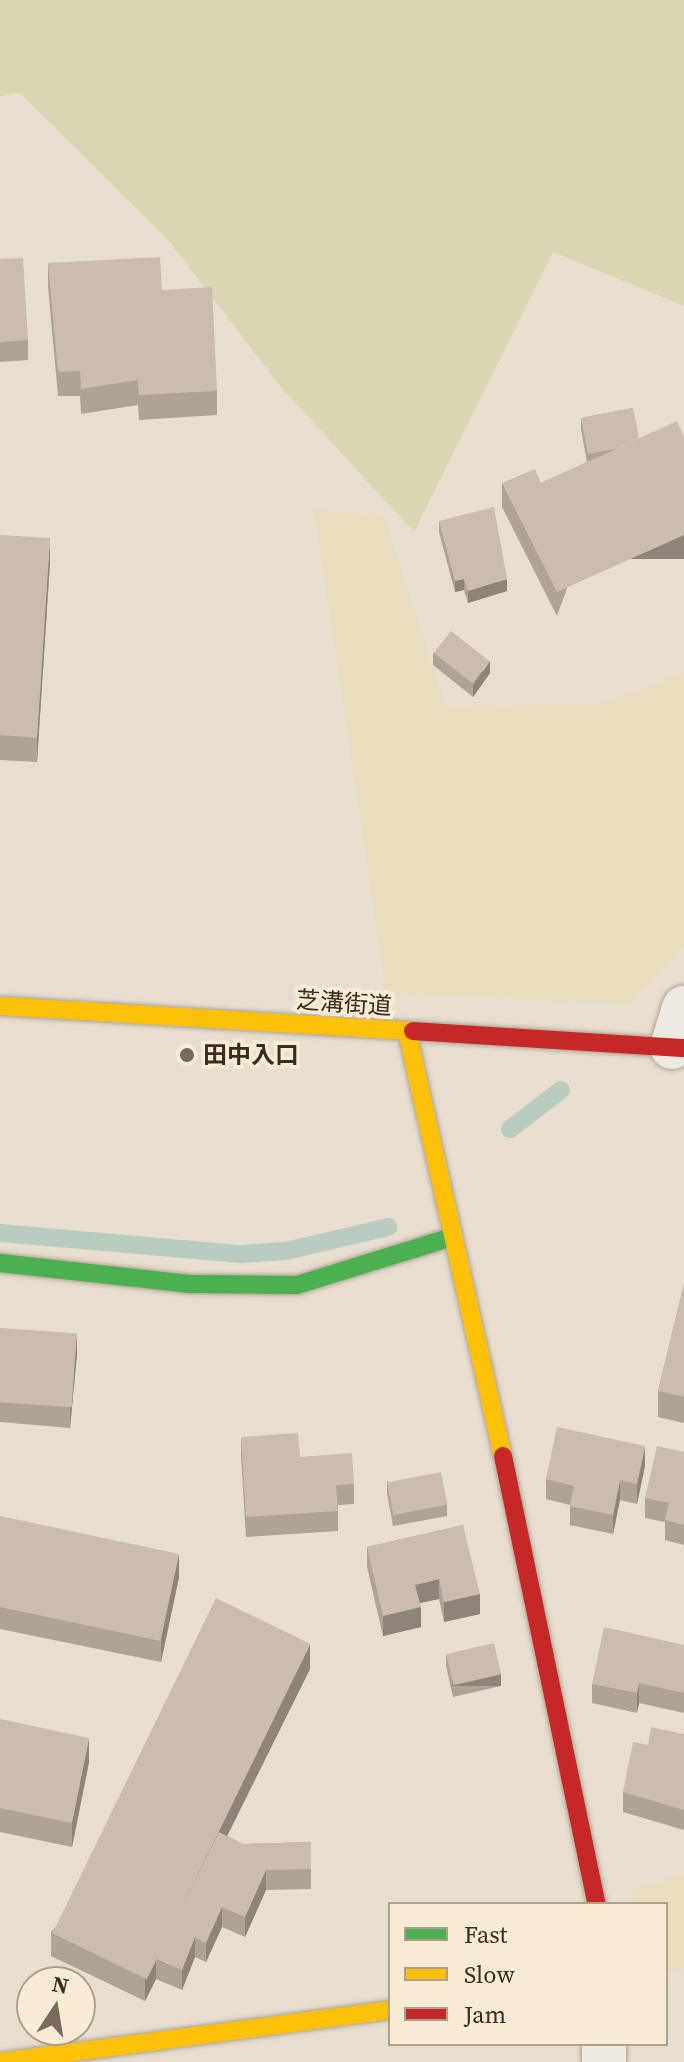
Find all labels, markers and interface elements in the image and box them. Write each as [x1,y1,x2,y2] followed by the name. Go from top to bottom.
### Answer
[295,985,393,1021] street label: 芝溝街道
[203,1041,299,1069] place label: 田中入口
[178,1046,196,1064] marker: 田中入口
[388,1902,668,2046] legend
[464,1918,507,1951] text: Fast
[464,1958,515,1991] text: Slow
[16,1966,96,2046] north arrow
[50,1968,72,2001] text: N
[464,1998,506,2031] text: Jam

